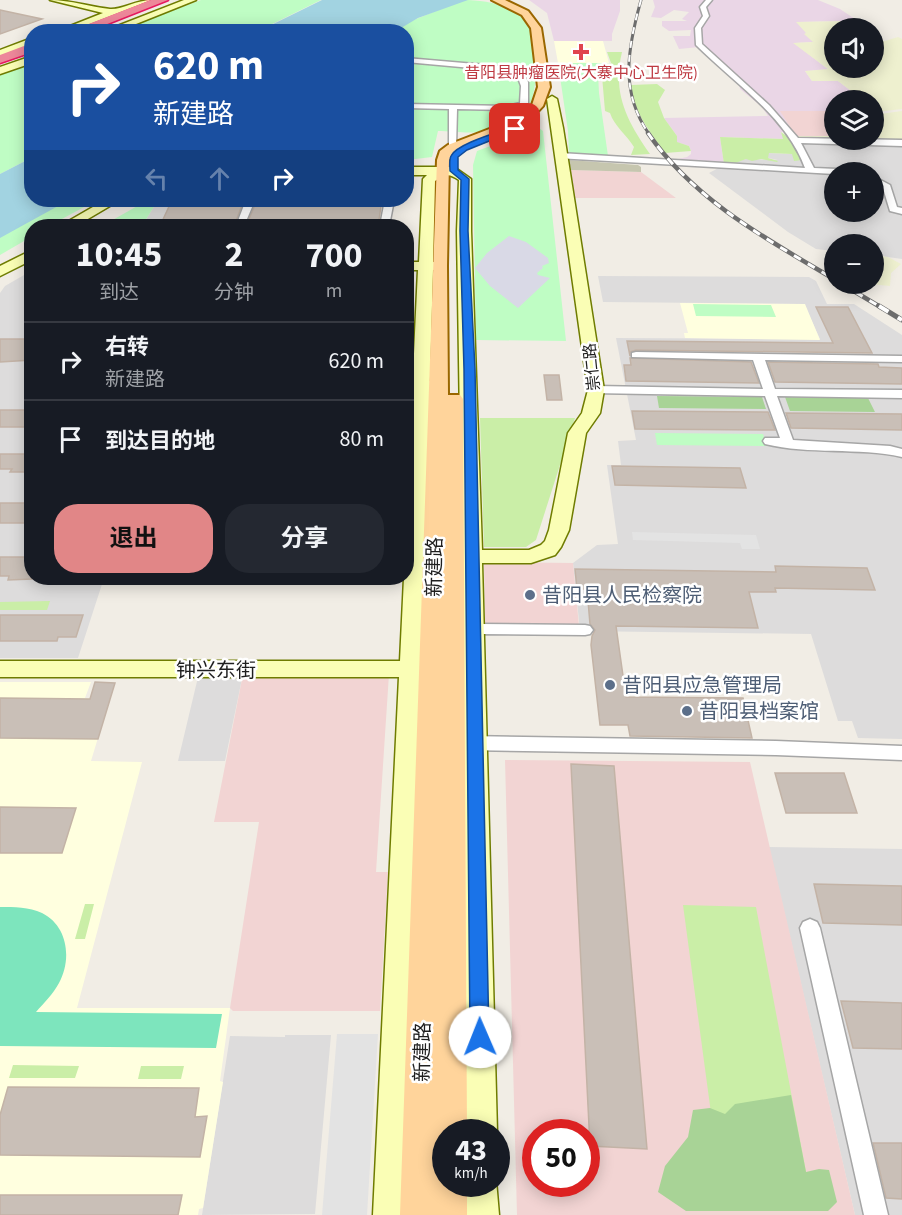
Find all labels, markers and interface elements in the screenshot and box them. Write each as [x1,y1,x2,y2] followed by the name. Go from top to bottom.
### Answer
[824,18,884,294] map controls
[824,18,884,78] button: sound
[153,36,264,96] text: 620 m
[572,43,590,61] marker: 昔阳县肿瘤医院(大寨中心卫生院)
[54,48,132,126] icon: right
[464,62,698,84] place label: 昔阳县肿瘤医院(大寨中心卫生院)
[824,90,884,150] button: layers
[153,95,234,134] text: 新建路
[489,103,540,154] pin
[498,112,531,145] icon: arrive
[140,162,173,195] icon: left
[203,162,236,195] icon: ahead
[266,162,299,195] icon: right
[824,162,884,222] button: +
[76,229,162,280] text: 10:45
[224,229,243,280] text: 2
[305,230,362,281] text: 700
[824,234,884,294] button: −
[326,277,342,305] text: m
[99,279,139,307] text: 到达
[214,279,254,307] text: 分钟
[105,331,149,363] text: 右转
[579,342,605,392] street label: 崇仁路
[54,345,87,378] icon: right
[329,345,384,377] text: 620 m
[105,366,165,394] text: 新建路
[54,423,87,456] icon: arrive
[339,423,384,455] text: 80 m
[105,425,215,457] text: 到达目的地
[54,504,213,573] button: 退出
[225,504,384,573] button: 分享
[420,537,450,597] street label: 新建路
[542,582,702,610] place label: 昔阳县人民检察院
[523,588,537,602] marker: 昔阳县人民检察院
[176,657,256,685] street label: 钟兴东街
[622,672,782,700] place label: 昔阳县应急管理局
[603,678,617,692] marker: 昔阳县应急管理局
[699,698,819,726] place label: 昔阳县档案馆
[680,704,694,718] marker: 昔阳县档案馆
[448,1005,512,1069] position arrow
[408,1022,438,1082] street label: 新建路
[522,1119,600,1197] speed limit sign: 50
[455,1129,487,1172] text: 43
[454,1163,488,1184] text: km/h

